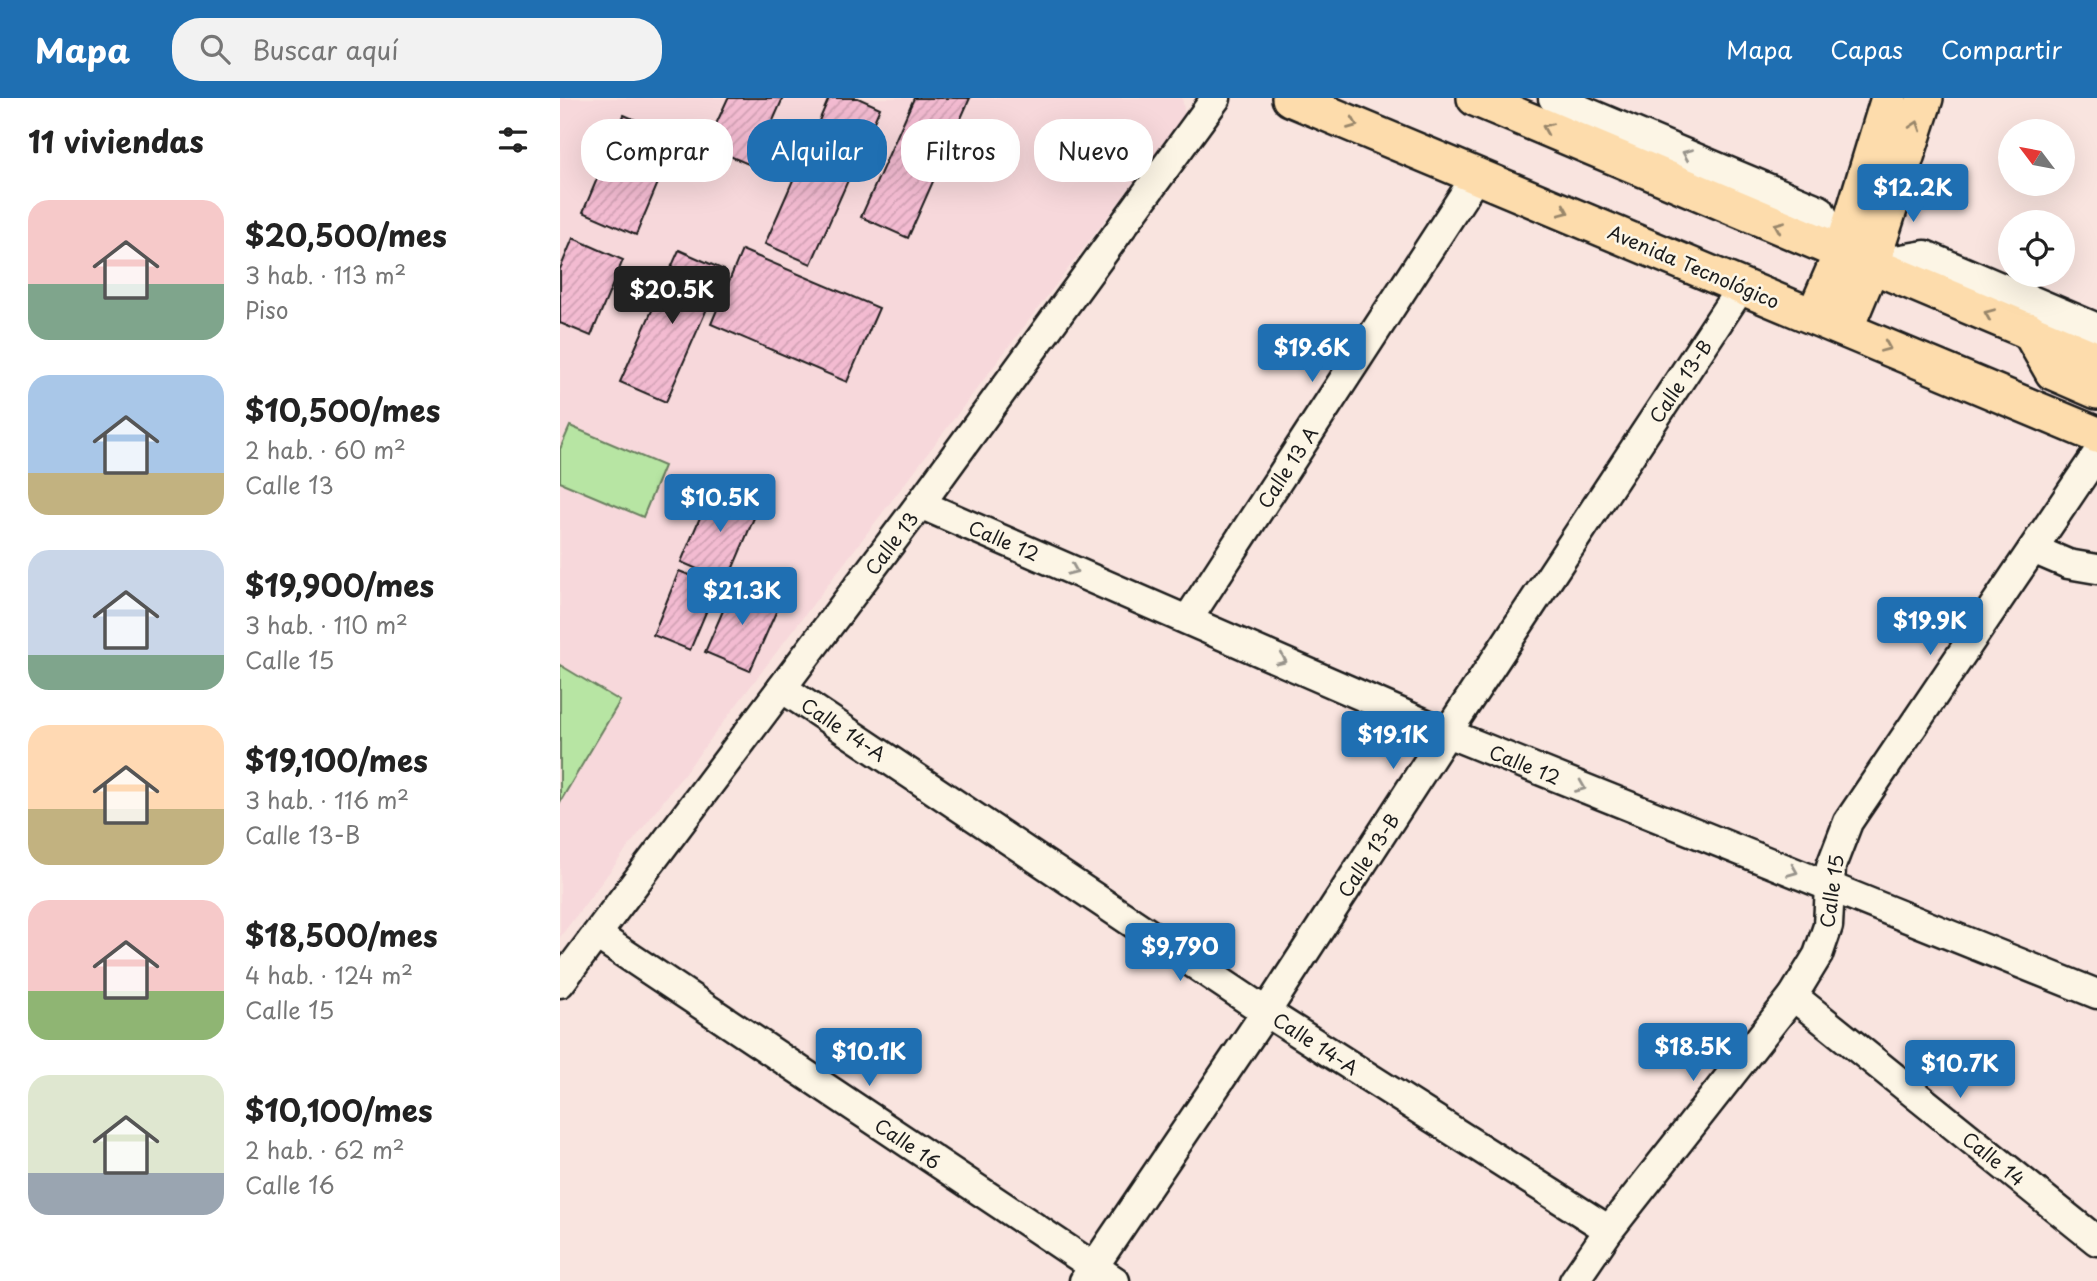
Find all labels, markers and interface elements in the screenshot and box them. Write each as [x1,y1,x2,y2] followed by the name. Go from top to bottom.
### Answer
[172,18,662,81] search box
[35,24,130,74] text: Mapa
[196,30,234,68] icon: search
[252,30,398,69] text: Buscar aquí
[1726,31,1792,67] text: Mapa
[1830,31,1903,67] text: Capas
[1941,31,2062,67] text: Compartir
[1346,116,1359,130] one-way arrow
[28,118,204,163] text: 11 viviendas
[581,119,733,182] chip: Comprar
[747,119,887,182] chip: Alquilar
[901,119,1020,182] chip: Filtros
[1034,119,1153,182] chip: Nuevo
[1998,119,2076,196] north arrow
[1998,119,2075,287] map controls
[1908,120,1922,133] one-way arrow
[494,121,532,159] icon: filters
[1542,123,1554,137] one-way arrow
[1682,149,1694,163] one-way arrow
[1856,164,1970,224] pin: $12.2K
[1873,169,1953,204] text: $12.2K
[1557,203,1569,217] one-way arrow
[1998,210,2075,287] button: locate
[245,212,447,257] text: $20,500/mes
[1604,217,1784,315] street label: Avenida Tecnológico
[1774,220,1786,234] one-way arrow
[84,228,168,312] icon: home
[245,257,406,292] text: 3 hab. · 113 m²
[615,266,729,326] pin: $20.5K
[630,271,714,306] text: $20.5K
[245,292,289,327] text: Piso
[1984,308,1996,322] one-way arrow
[1255,324,1369,384] pin: $19.6K
[1274,329,1350,364] text: $19.6K
[1642,334,1718,428] street label: Calle 13-B
[1880,338,1892,352] one-way arrow
[245,387,440,432] text: $10,500/mes
[84,403,168,487] icon: home
[1250,421,1324,513] street label: Calle 13 A
[245,432,406,467] text: 2 hab. · 60 m²
[245,467,334,502] text: Calle 13
[663,474,777,534] pin: $10.5K
[680,479,760,514] text: $10.5K
[858,505,924,581] street label: Calle 13
[964,513,1044,567] street label: Calle 12
[1066,561,1078,575] one-way arrow
[245,562,434,607] text: $19,900/mes
[685,568,799,627] pin: $21.3K
[703,572,781,607] text: $21.3K
[84,578,168,662] icon: home
[1873,598,1987,657] pin: $19.9K
[1893,602,1967,637] text: $19.9K
[245,607,408,642] text: 3 hab. · 110 m²
[245,642,334,677] text: Calle 15
[1274,652,1287,666] one-way arrow
[796,690,892,768] street label: Calle 14-A
[1336,712,1450,771] pin: $19.1K
[1357,716,1429,751] text: $19.1K
[245,737,428,782] text: $19,100/mes
[1485,737,1565,791] street label: Calle 12
[84,753,168,837] icon: home
[1575,778,1587,792] one-way arrow
[245,782,409,817] text: 3 hab. · 116 m²
[1330,808,1406,902] street label: Calle 13-B
[245,817,360,852] text: Calle 13-B
[1812,853,1850,929] street label: Calle 15
[1786,863,1798,877] one-way arrow
[245,912,438,957] text: $18,500/mes
[1123,924,1237,983] pin: $9,790
[84,928,168,1012] icon: home
[1141,928,1219,963] text: $9,790
[245,957,413,992] text: 4 hab. · 124 m²
[245,992,334,1027] text: Calle 15
[1268,1005,1364,1081] street label: Calle 14-A
[1636,1024,1750,1083] pin: $18.5K
[812,1028,926,1088] pin: $10.1K
[1654,1028,1732,1063] text: $18.5K
[832,1033,906,1068] text: $10.1K
[1903,1040,2017,1100] pin: $10.7K
[1921,1045,1999,1080] text: $10.7K
[245,1087,433,1132] text: $10,100/mes
[84,1103,168,1187] icon: home
[869,1111,947,1175] street label: Calle 16
[1957,1124,2031,1192] street label: Calle 14
[245,1132,405,1167] text: 2 hab. · 62 m²
[245,1167,335,1202] text: Calle 16

